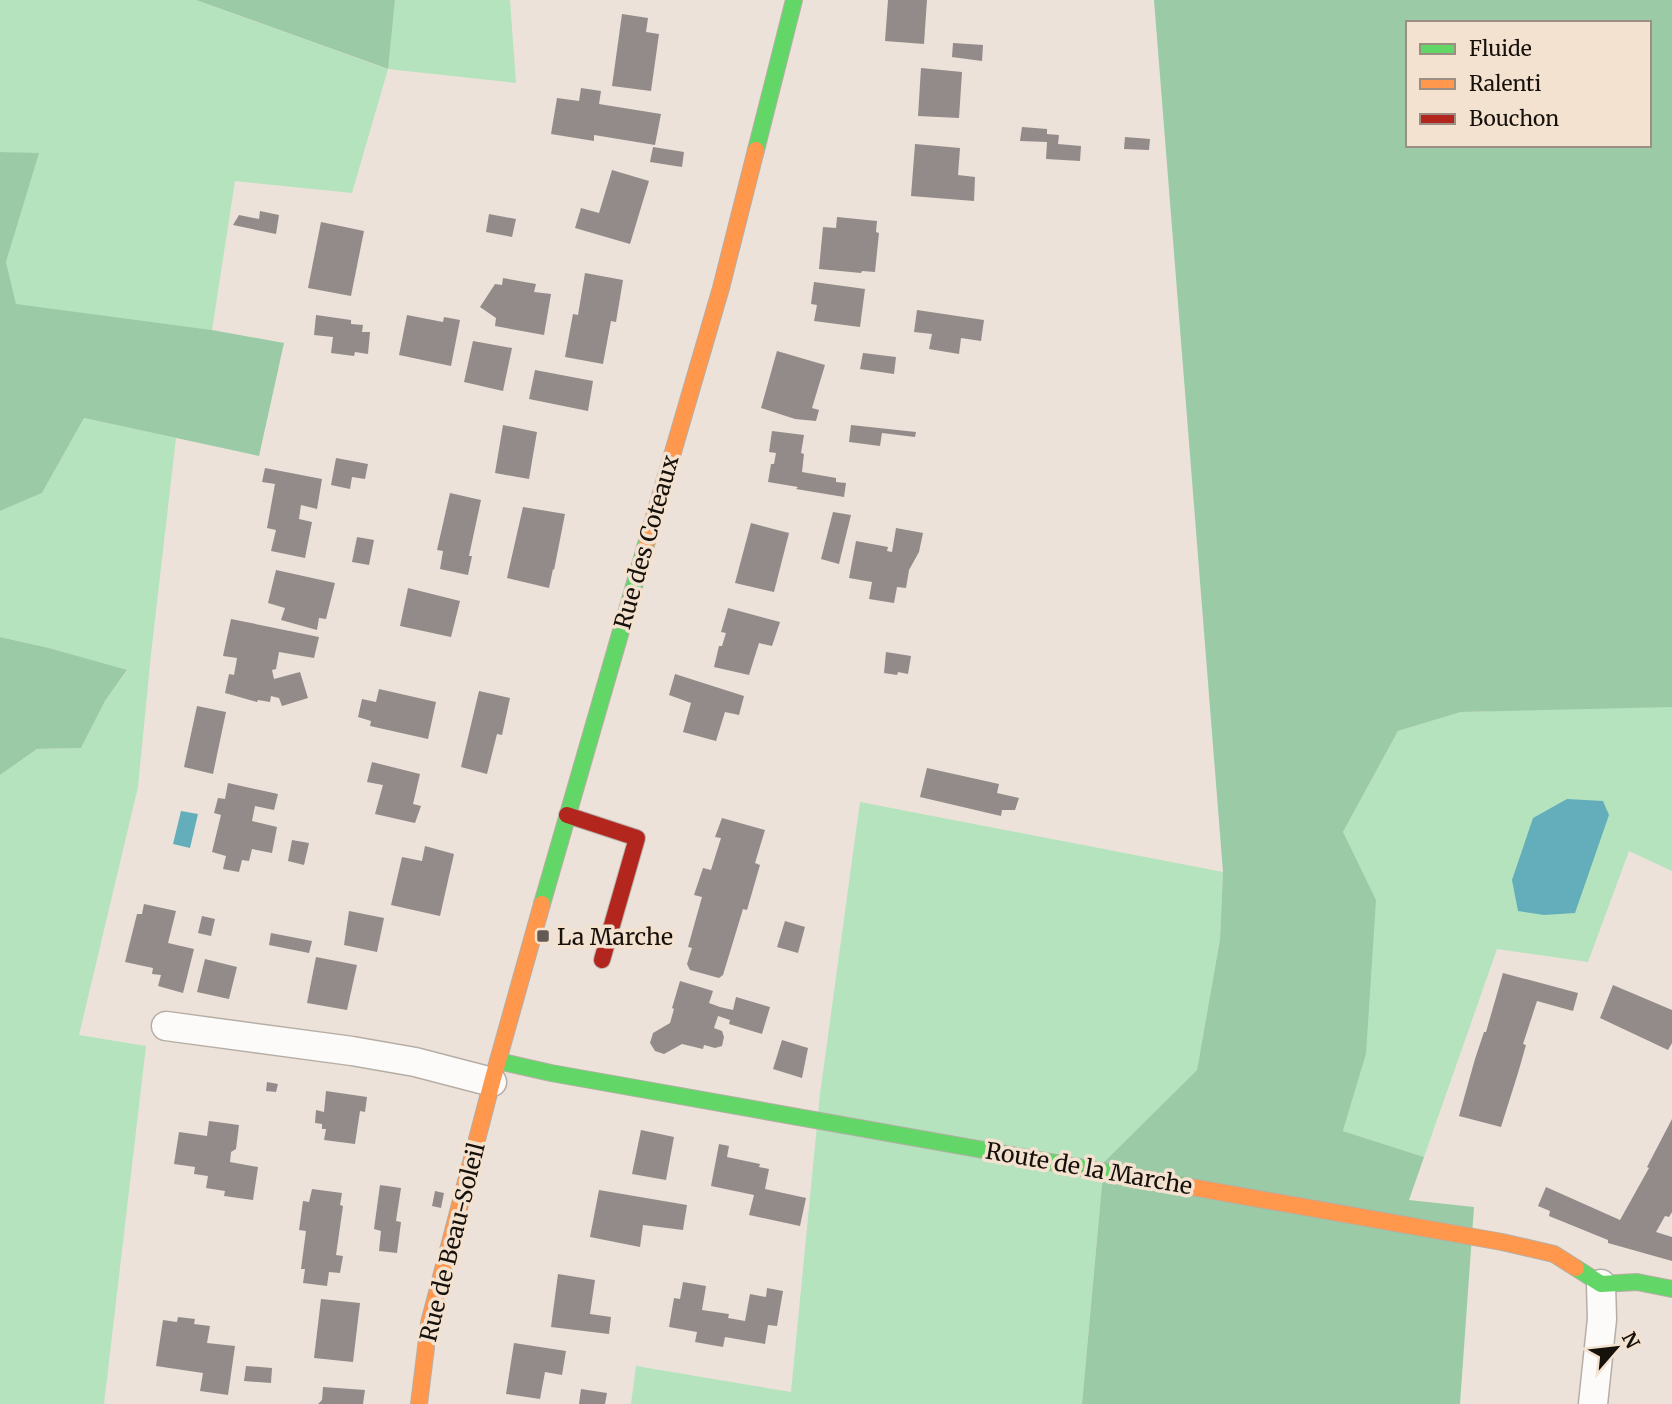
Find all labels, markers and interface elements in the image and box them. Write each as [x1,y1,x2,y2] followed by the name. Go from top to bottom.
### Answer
[1406,21,1651,147] legend
[1469,35,1532,62] text: Fluide
[1469,70,1541,97] text: Ralenti
[1469,105,1559,132] text: Bouchon
[607,452,685,632] street label: Rue des Coteaux
[557,922,673,951] place label: La Marche
[535,928,551,944] marker: La Marche
[984,1136,1194,1200] street label: Route de la Marche
[413,1140,491,1344] street label: Rue de Beau-Soleil
[1581,1313,1651,1383] north arrow
[1617,1328,1645,1352] text: N

